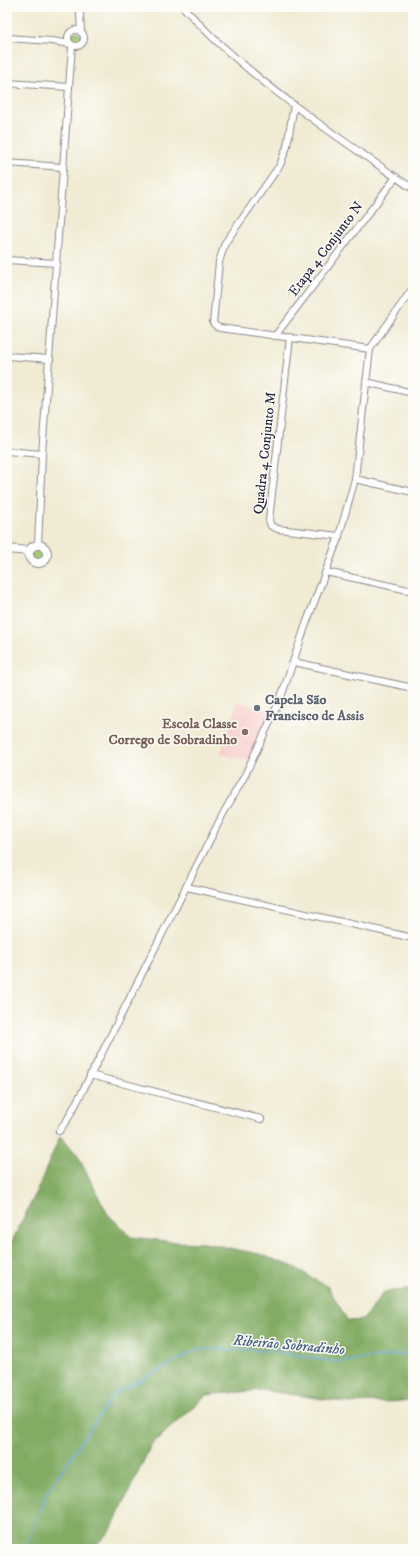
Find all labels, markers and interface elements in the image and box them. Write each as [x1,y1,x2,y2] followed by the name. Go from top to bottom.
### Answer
[285,198,368,300] street label: Etapa 4 Conjunto N
[250,391,280,515] street label: Quadra 4 Conjunto M
[265,691,364,725] place label: Capela São Francisco de Assis
[252,703,262,713] marker: Capela São Francisco de Assis
[108,715,237,749] place label: Escola Classe Corrego de Sobradinho
[240,727,250,737] marker: Escola Classe Corrego de Sobradinho
[231,1331,346,1359] water label: Ribeirão Sobradinho

